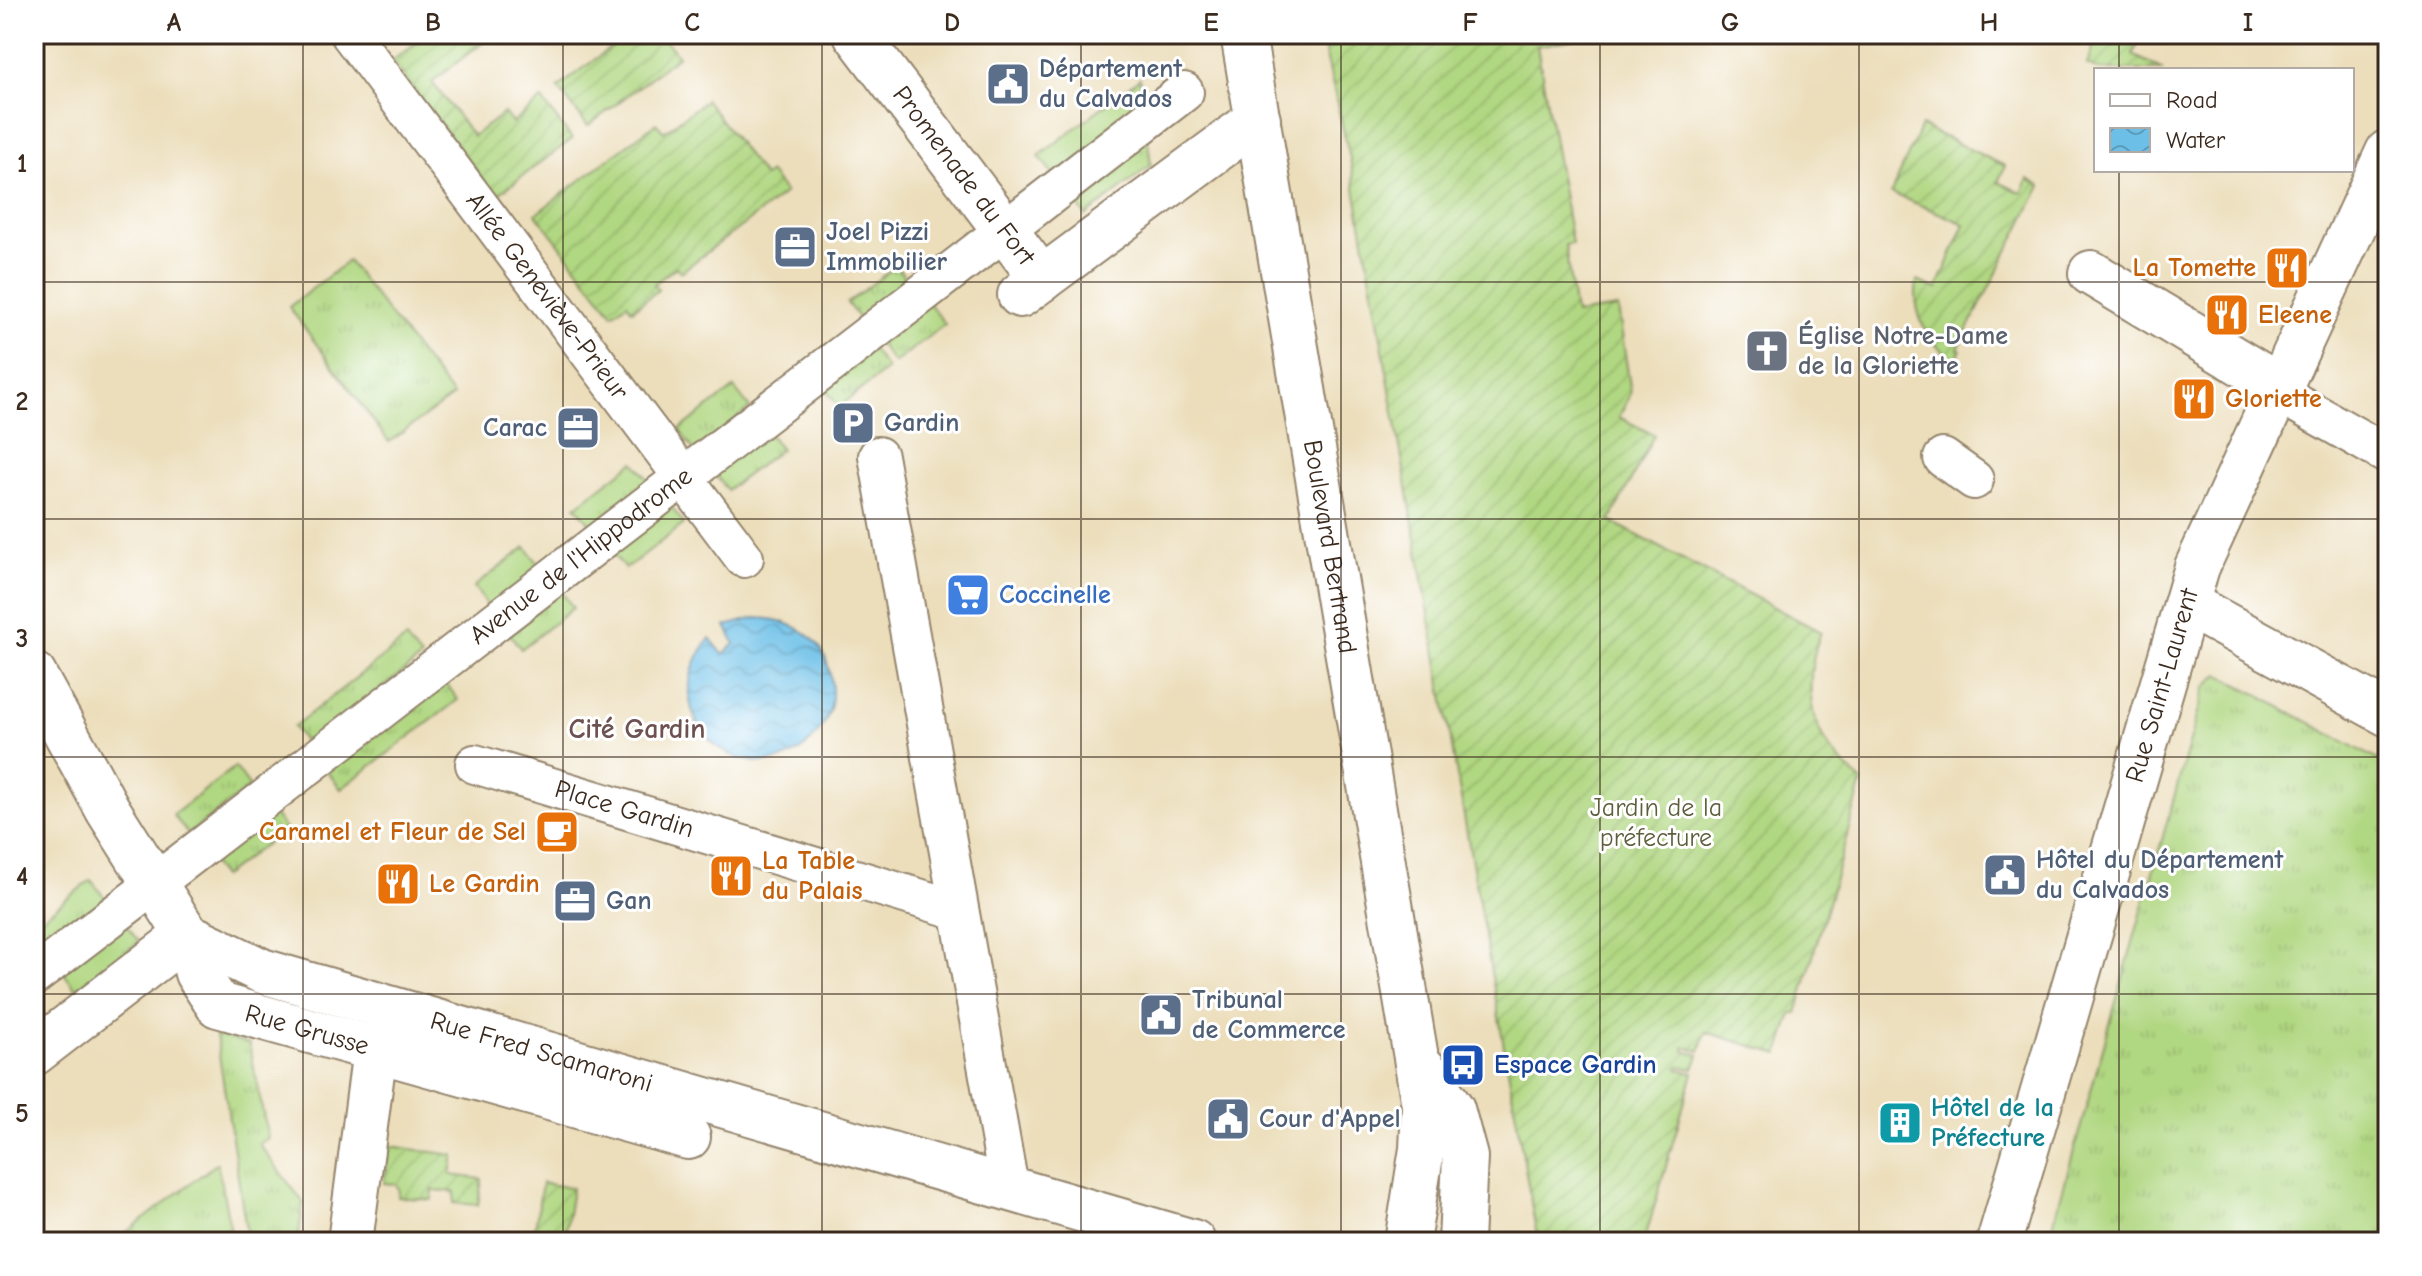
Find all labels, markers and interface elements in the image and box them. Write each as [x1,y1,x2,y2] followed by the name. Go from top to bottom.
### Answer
[167,8,182,38] text: A
[425,8,441,38] text: B
[684,8,700,38] text: C
[944,8,960,38] text: D
[1203,8,1219,38] text: E
[1462,8,1478,38] text: F
[1721,8,1739,38] text: G
[1980,8,1998,38] text: H
[2243,8,2253,38] text: I
[1039,54,1182,114] place label: Département du Calvados
[984,60,1032,108] public building icon: Département du Calvados
[2094,68,2354,172] legend
[886,80,1042,272] street label: Promenade du Fort
[2166,86,2218,114] text: Road
[2166,126,2226,154] text: Water
[17,149,27,179] text: 1
[460,187,635,406] street label: Allée Geneviève-Prieur
[826,217,948,277] place label: Joel Pizzi Immobilier
[771,223,819,271] office icon: Joel Pizzi Immobilier
[2263,244,2311,292] restaurant icon: La Tomette
[2133,253,2256,283] place label: La Tomette
[2203,291,2251,339] restaurant icon: Eleene
[2258,300,2332,330] place label: Eleene
[1798,320,2008,381] place label: Église Notre-Dame de la Gloriette
[1743,327,1791,375] church icon: Église Notre-Dame de la Gloriette
[2170,375,2218,423] restaurant icon: Gloriette
[2225,384,2322,414] place label: Gloriette
[16,387,28,417] text: 2
[829,399,877,447] parking icon: Gardin
[554,404,602,452] office icon: Carac
[884,408,959,438] place label: Gardin
[483,413,547,443] place label: Carac
[1297,438,1362,656] street label: Boulevard Bertrand
[464,461,698,651] street label: Avenue de l'Hippodrome
[944,571,992,619] supermarket icon: Coccinelle
[999,580,1111,610] place label: Coccinelle
[2120,584,2205,786] street label: Rue Saint-Laurent
[16,624,28,654] text: 3
[569,713,705,745] district label: Cité Gardin
[551,774,697,844] street label: Place Gardin
[1590,793,1722,853] park label: Jardin de la préfecture
[533,808,581,856] cafe icon: Caramel et Fleur de Sel
[259,817,526,847] place label: Caramel et Fleur de Sel
[2036,845,2284,905] place label: Hôtel du Département du Calvados
[762,846,863,906] place label: La Table du Palais
[1981,851,2029,899] public building icon: Hôtel du Département du Calvados
[707,852,755,900] restaurant icon: La Table du Palais
[374,860,422,908] restaurant icon: Le Gardin
[16,862,28,892] text: 4
[429,869,540,899] place label: Le Gardin
[551,877,599,925] office icon: Gan
[606,886,652,916] place label: Gan
[1192,985,1346,1045] place label: Tribunal de Commerce
[1137,991,1185,1039] public building icon: Tribunal de Commerce
[242,998,372,1062] street label: Rue Grusse
[427,1006,656,1099] street label: Rue Fred Scamaroni
[1439,1041,1487,1089] bus stop icon: Espace Gardin
[1494,1050,1657,1080] place label: Espace Gardin
[1931,1093,2054,1153] place label: Hôtel de la Préfecture
[1204,1095,1252,1143] public building icon: Cour d'Appel
[15,1099,29,1129] text: 5
[1876,1099,1924,1147] building icon: Hôtel de la Préfecture
[1259,1104,1401,1134] place label: Cour d'Appel

